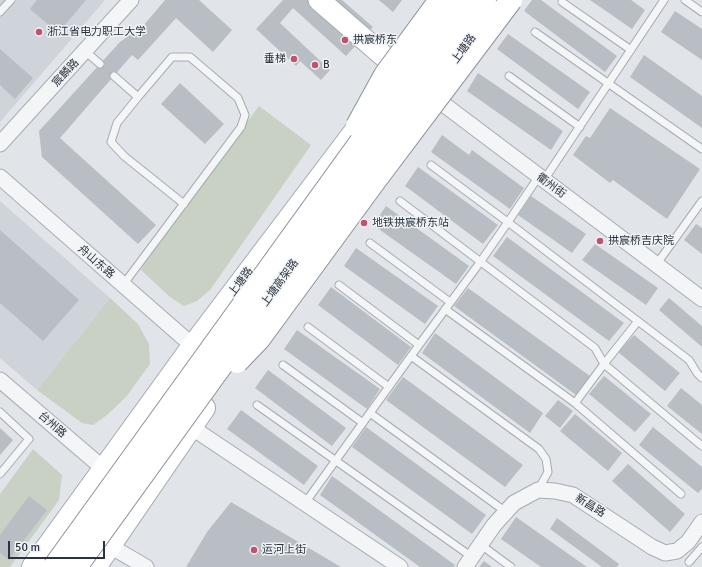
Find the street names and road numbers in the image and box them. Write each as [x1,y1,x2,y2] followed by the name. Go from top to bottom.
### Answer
[449,32,479,66] street label: 上塘路
[50,56,82,90] street label: 宸麟路
[534,171,568,201] street label: 衢州街
[75,243,117,281] street label: 舟山东路
[258,257,302,309] street label: 上塘高架路
[226,265,256,299] street label: 上塘路
[35,409,69,441] street label: 台州路
[573,492,607,520] street label: 新昌路

